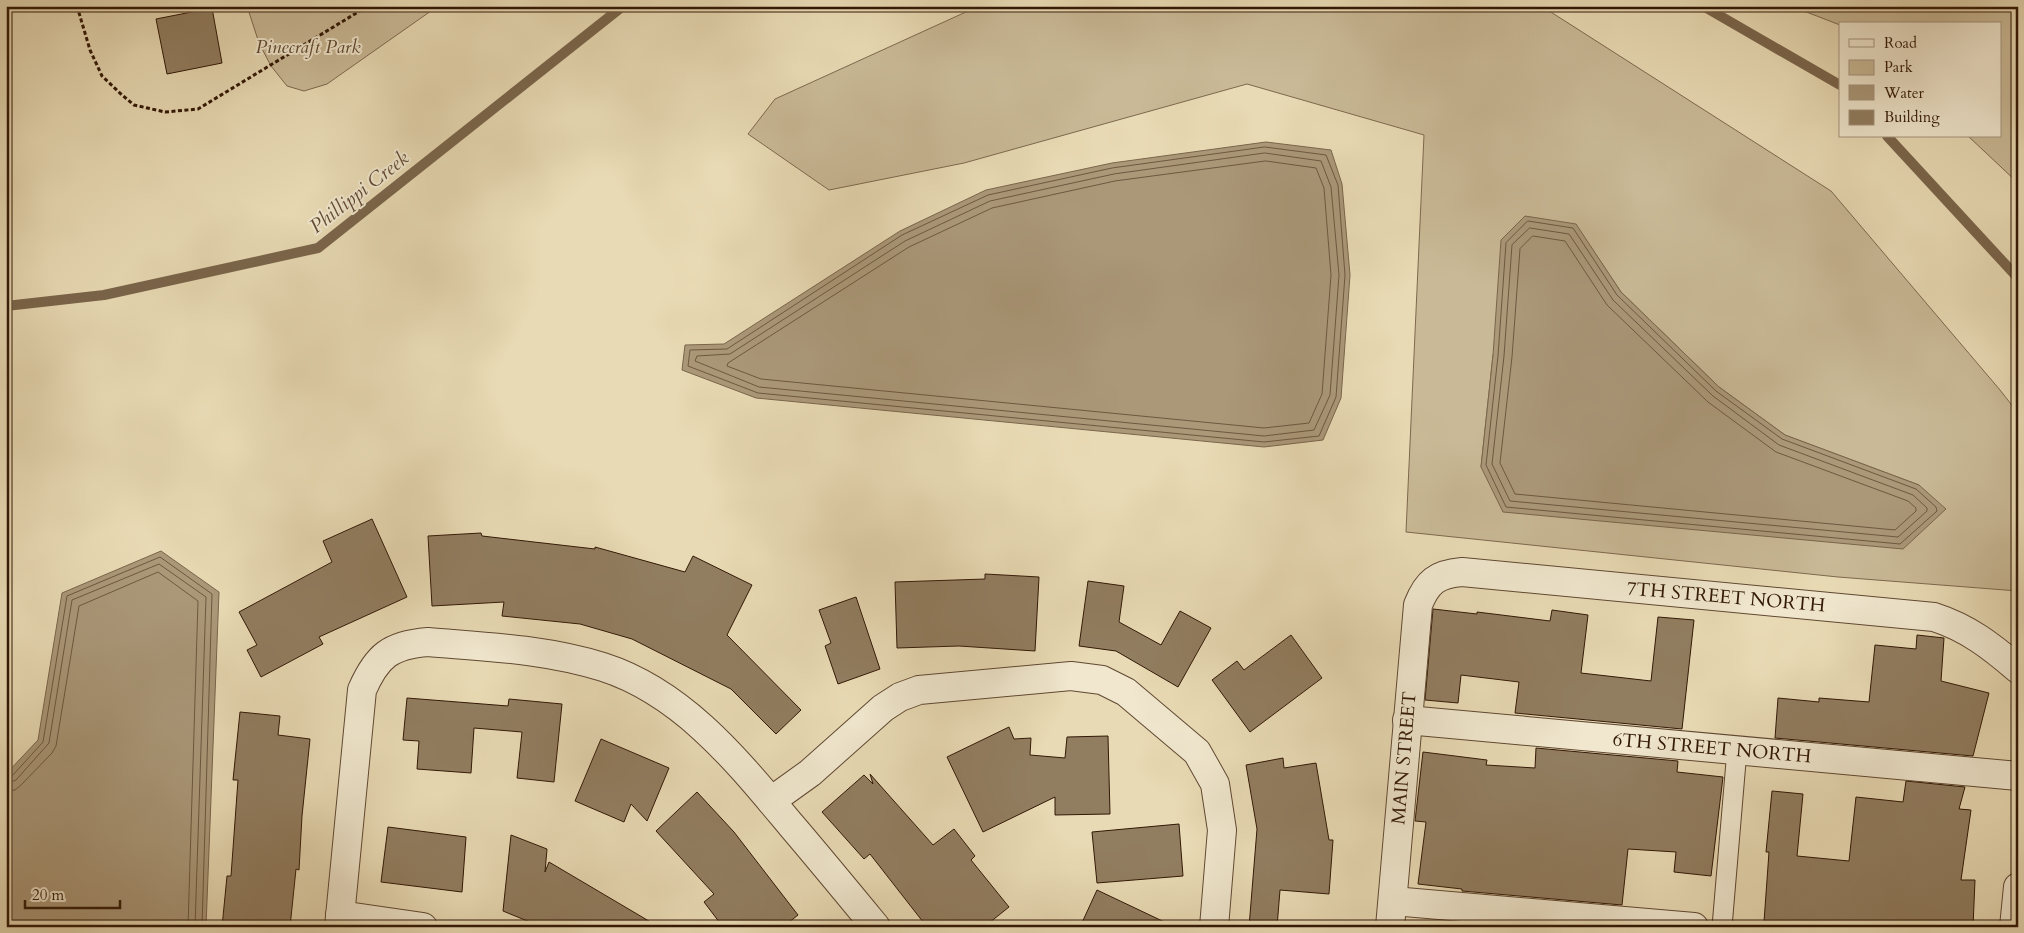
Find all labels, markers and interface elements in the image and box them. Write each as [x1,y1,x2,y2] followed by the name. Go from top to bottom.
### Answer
[1839,22,2002,138] legend
[1884,33,1917,53] text: Road
[255,34,361,60] park label: Pinecraft Park
[1884,57,1913,77] text: Park
[1883,83,1925,103] text: Water
[1884,107,1940,127] text: Building
[304,145,414,239] water label: Phillippi Creek
[1626,575,1827,619] street label: 7TH STREET NORTH
[1385,690,1423,825] street label: MAIN STREET
[1612,726,1813,770] street label: 6TH STREET NORTH
[25,878,120,910] scale bar
[32,885,64,905] text: 20 m

